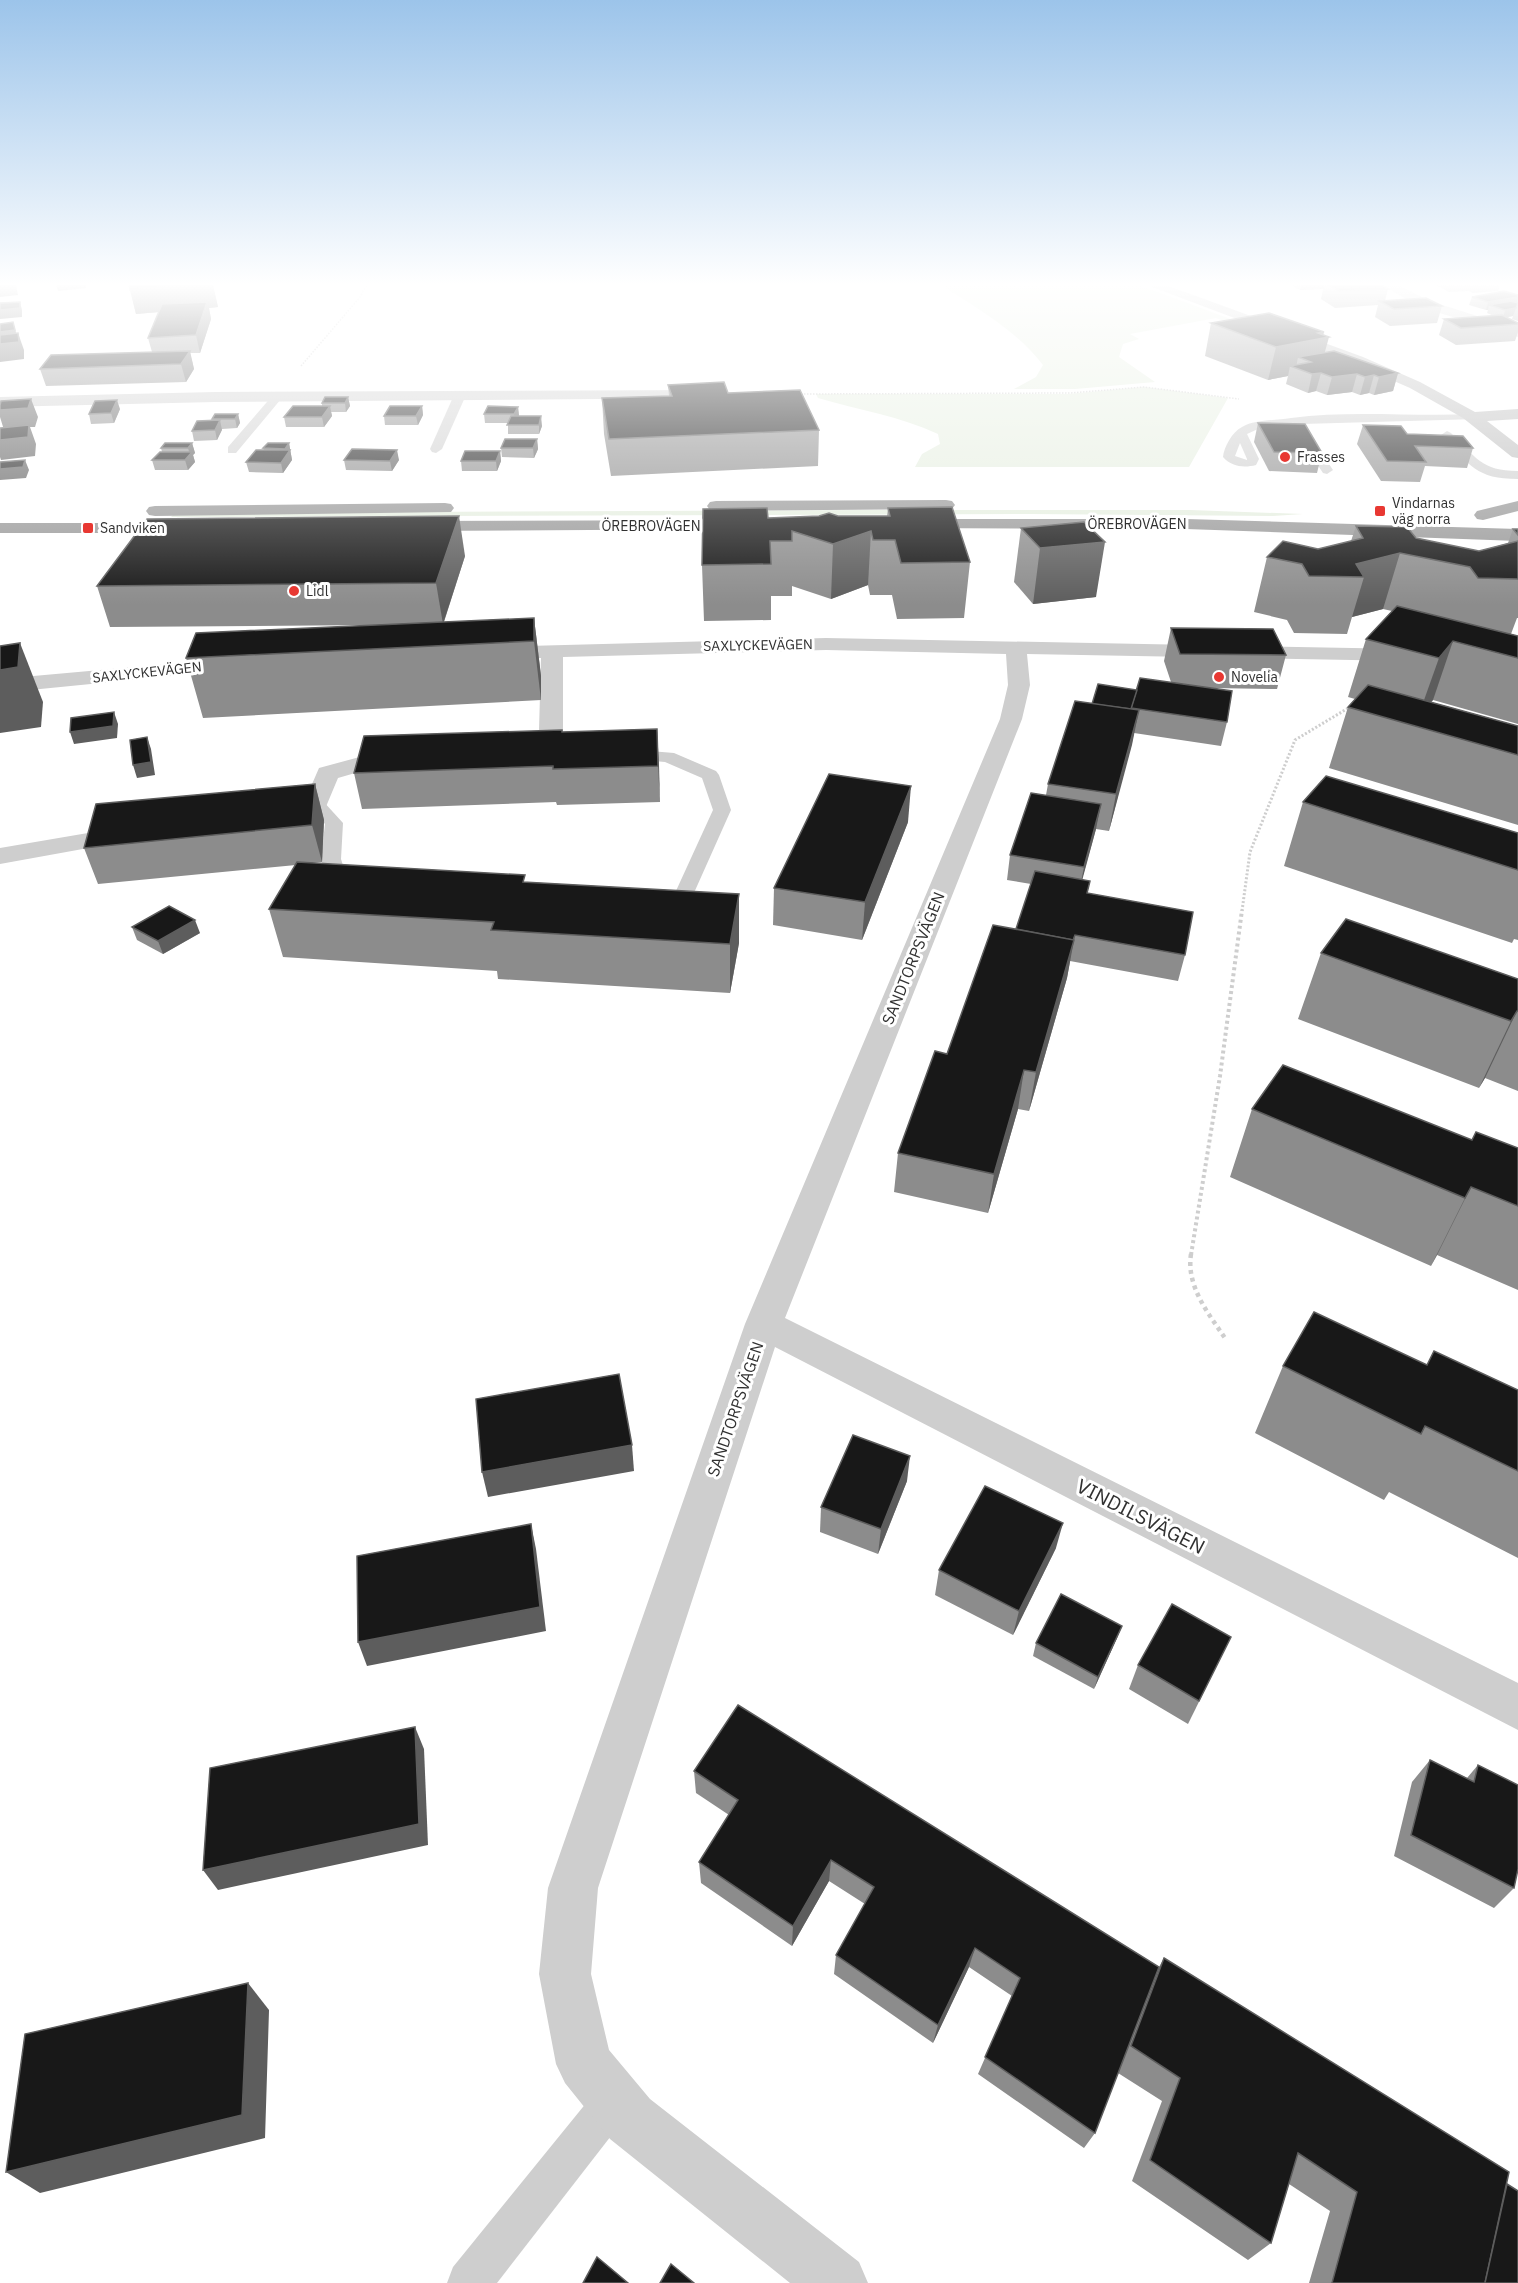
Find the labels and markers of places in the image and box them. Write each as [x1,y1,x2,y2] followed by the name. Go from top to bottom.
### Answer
[1297,448,1345,466] place label: Frasses
[1278,450,1292,464] marker: Frasses
[1392,494,1455,528] place label: Vindarnas väg norra
[1373,504,1387,518] marker: Vindarnas väg norra
[100,519,165,537] place label: Sandviken
[81,521,95,535] marker: Sandviken
[306,582,329,600] place label: Lidl
[287,584,301,598] marker: Lidl
[1231,668,1278,686] place label: Novelia
[1212,670,1226,684] marker: Novelia

